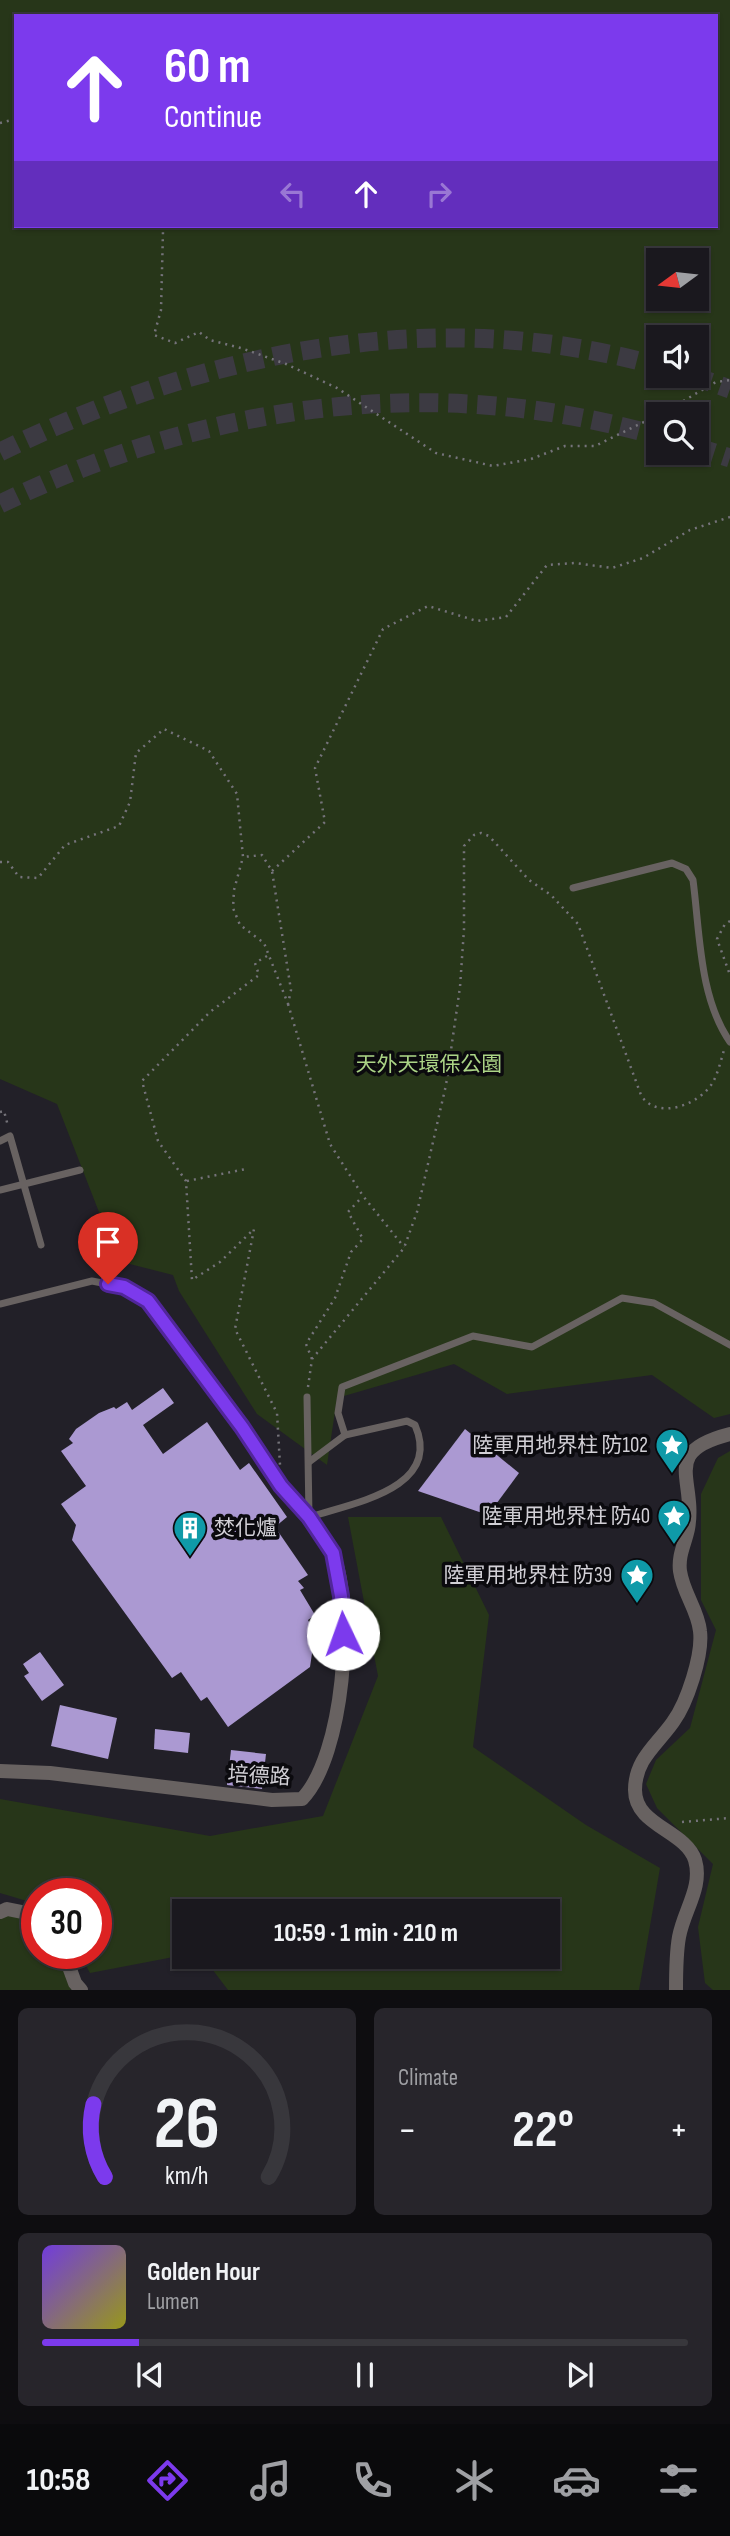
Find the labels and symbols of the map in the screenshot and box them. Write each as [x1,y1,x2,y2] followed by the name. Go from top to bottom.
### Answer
[646,248,709,312] north arrow
[356,1052,503,1077] park label: 天外天環保公園
[78,1212,138,1284] pin
[653,1426,691,1475] place icon: 陸軍用地界柱 防102
[472,1433,648,1458] place label: 陸軍用地界柱 防102
[655,1497,693,1546] place icon: 陸軍用地界柱 防40
[482,1504,650,1529] place label: 陸軍用地界柱 防40
[171,1509,209,1558] building icon: 焚化爐
[214,1516,277,1541] place label: 焚化爐
[618,1556,656,1605] place icon: 陸軍用地界柱 防39
[444,1563,612,1588] place label: 陸軍用地界柱 防39
[306,1597,380,1671] position arrow
[227,1762,291,1790] street label: 培德路
[21,1878,112,1969] speed limit sign: 30

